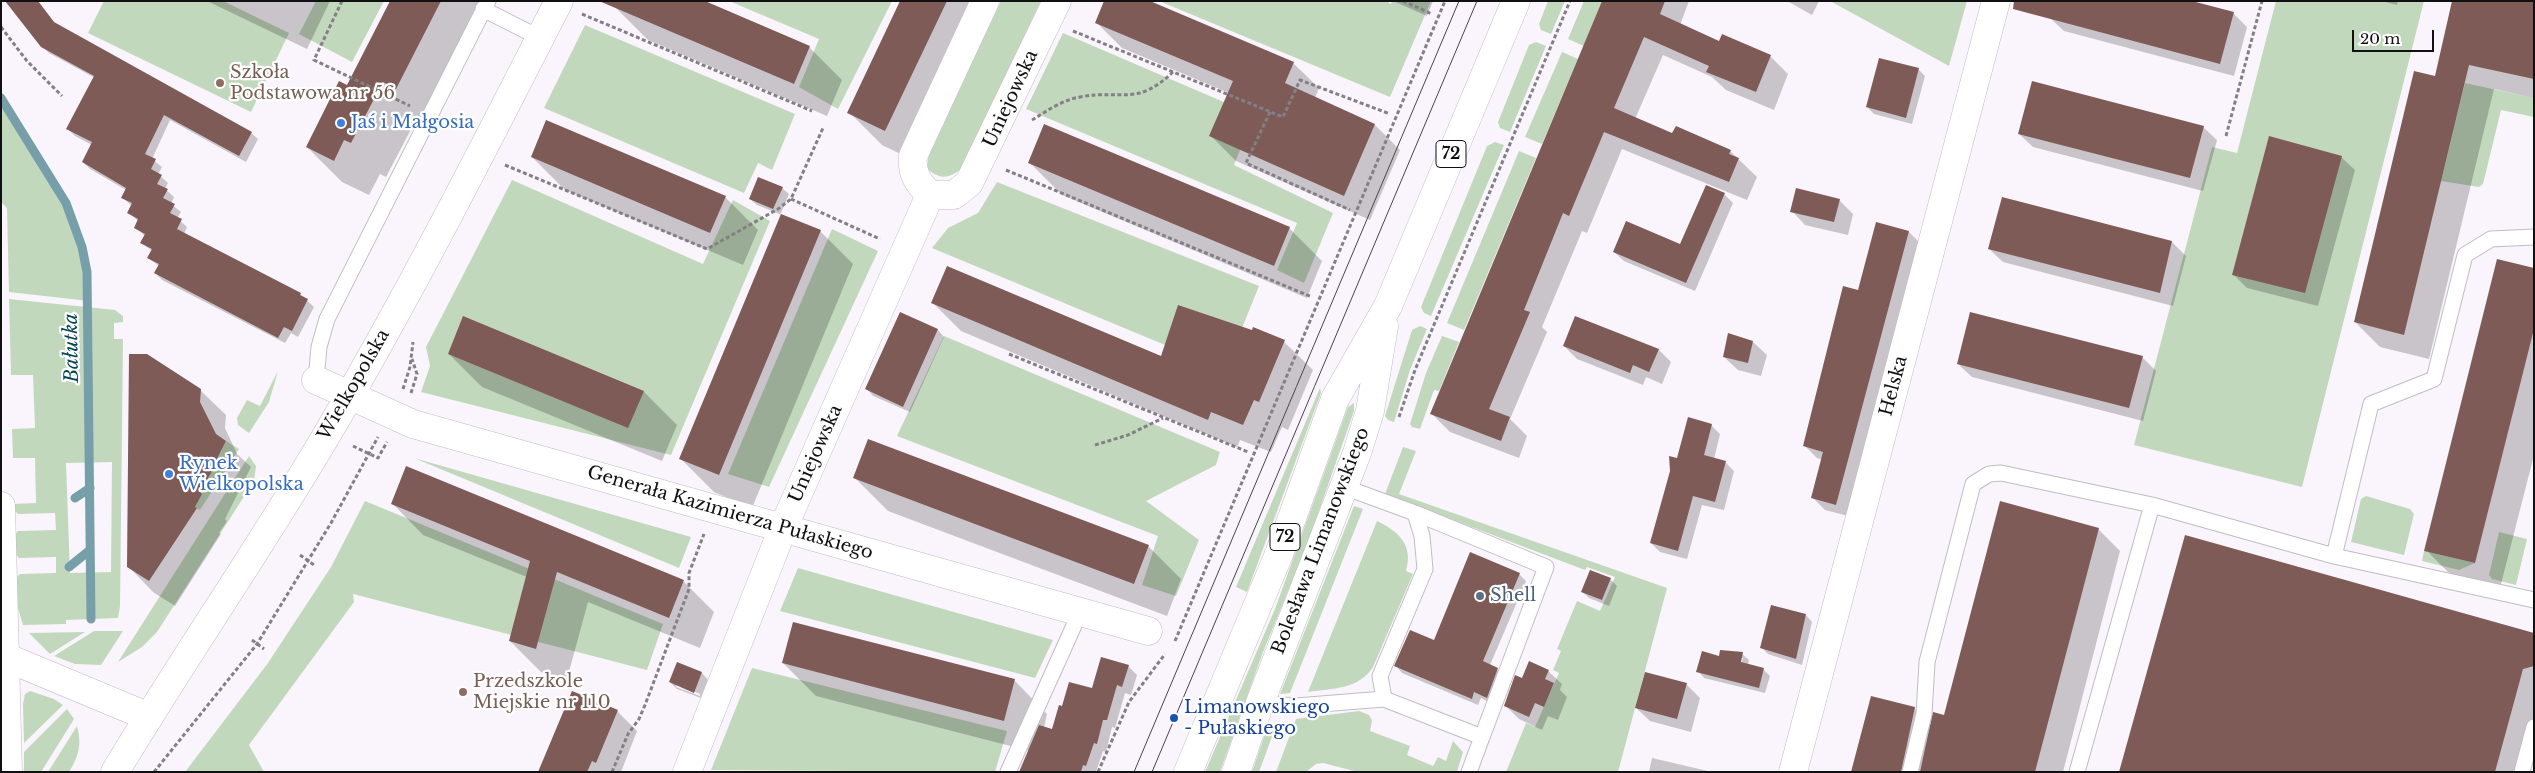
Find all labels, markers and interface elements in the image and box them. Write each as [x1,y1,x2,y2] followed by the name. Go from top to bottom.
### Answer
[2355,20,2438,52] scale bar
[2360,29,2400,48] text: 20 m
[979,47,1043,151] street label: Uniejowska
[230,62,395,104] place label: Szkoła Podstawowa nr 56
[214,77,226,89] marker: Szkoła Podstawowa nr 56
[351,112,474,134] place label: Jaś i Małgosia
[335,117,347,129] marker: Jaś i Małgosia
[1436,140,1466,168] road number: 72
[60,313,84,383] water label: Bałutka
[313,326,395,444] street label: Wielkopolska
[1876,353,1912,419] street label: Helska
[785,402,847,506] street label: Uniejowska
[1268,424,1374,658] street label: Bolesława Limanowskiego
[179,453,304,496] place label: Rynek Wielkopolska
[585,462,875,564] street label: Generała Kazimierza Pułaskiego
[163,468,175,480] marker: Rynek Wielkopolska
[1270,524,1300,550] road number: 72
[1490,585,1536,607] place label: Shell
[1474,590,1486,602] marker: Shell
[473,671,610,714] place label: Przedszkole Miejskie nr 110
[457,686,469,698] marker: Przedszkole Miejskie nr 110
[1184,697,1330,740] place label: Limanowskiego - Pułaskiego
[1168,712,1180,724] marker: Limanowskiego - Pułaskiego

